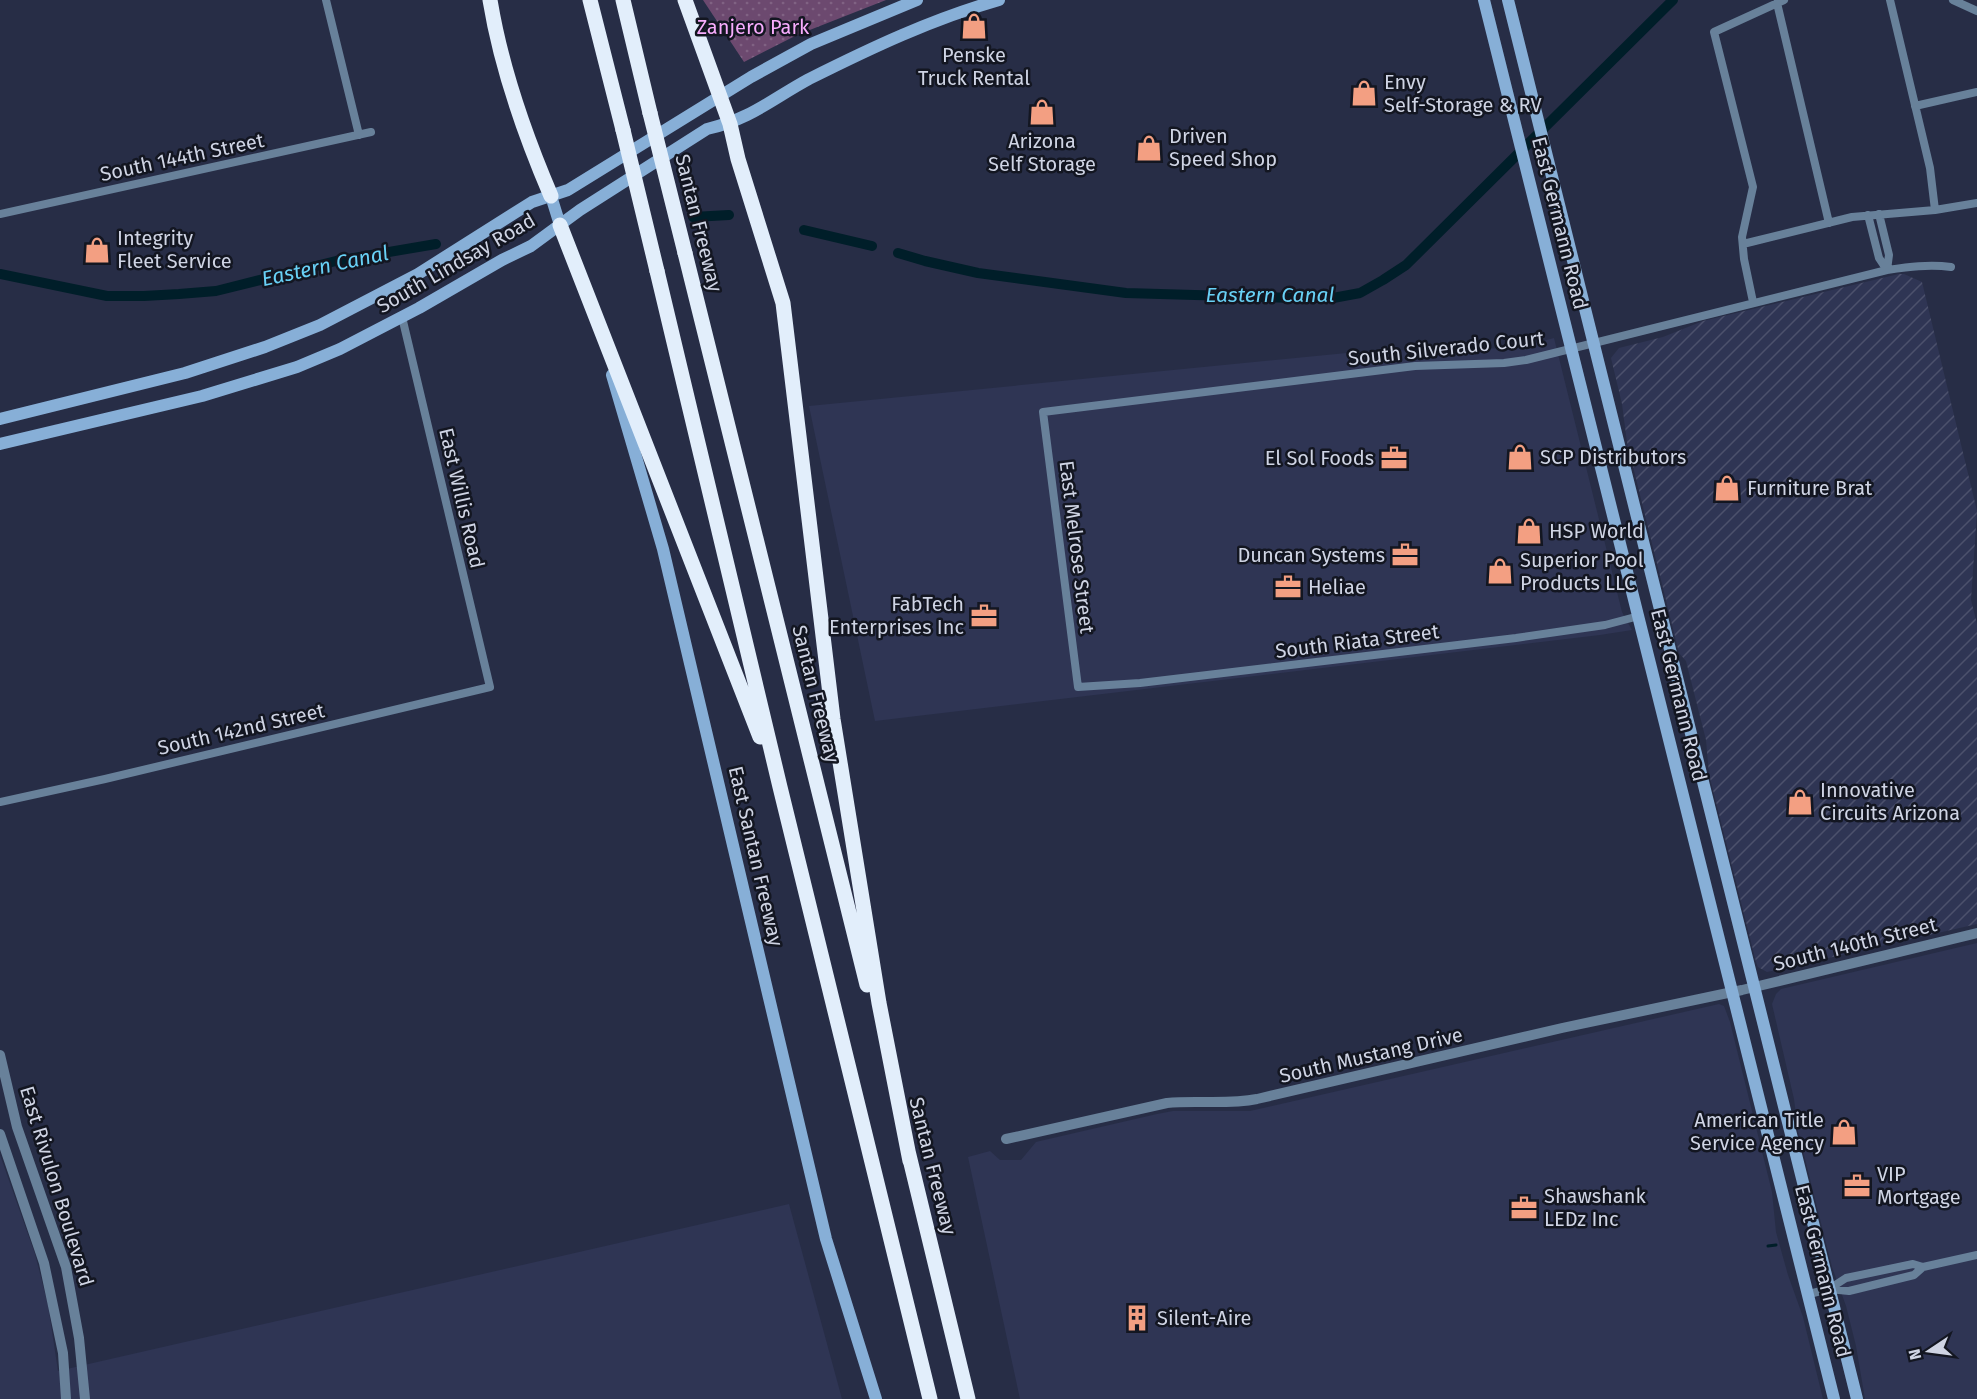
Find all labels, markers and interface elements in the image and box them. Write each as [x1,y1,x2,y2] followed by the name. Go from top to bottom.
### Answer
[959,11,989,41] shop icon: Penske Truck Rental
[697,15,810,39] park label: Zanjero Park
[918,43,1030,90] place label: Penske Truck Rental
[1384,70,1542,117] place label: Envy Self-Storage & RV
[1349,78,1379,108] shop icon: Envy Self-Storage & RV
[1027,97,1057,127] shop icon: Arizona Self Storage
[1169,124,1277,171] place label: Driven Speed Shop
[98,128,267,186] street label: South 144th Street
[988,129,1096,176] place label: Arizona Self Storage
[1134,133,1164,163] shop icon: Driven Speed Shop
[1527,134,1593,312] street label: East Germann Road
[670,152,728,294] street label: Santan Freeway
[373,208,539,318] street label: South Lindsay Road
[117,226,232,273] place label: Integrity Fleet Service
[82,235,112,265] shop icon: Integrity Fleet Service
[259,240,391,292] water label: Eastern Canal
[1205,282,1335,308] water label: Eastern Canal
[1347,326,1546,370] street label: South Silverado Court
[434,425,490,571] street label: East Willis Road
[1505,442,1535,472] shop icon: SCP Distributors
[1379,443,1409,473] office icon: El Sol Foods
[1540,445,1686,469] place label: SCP Distributors
[1265,446,1374,470] place label: El Sol Foods
[1054,459,1100,636] street label: East Melrose Street
[1712,473,1742,503] shop icon: Furniture Brat
[1747,476,1873,500] place label: Furniture Brat
[1514,516,1544,546] shop icon: HSP World
[1549,519,1644,543] place label: HSP World
[1390,540,1420,570] office icon: Duncan Systems
[1237,543,1385,567] place label: Duncan Systems
[1520,548,1644,595] place label: Superior Pool Products LLC
[1485,556,1515,586] shop icon: Superior Pool Products LLC
[1273,572,1303,602] office icon: Heliae
[1308,575,1366,599] place label: Heliae
[829,592,964,639] place label: FabTech Enterprises Inc
[969,601,999,631] office icon: FabTech Enterprises Inc
[1646,606,1712,784] street label: East Germann Road
[1274,619,1441,663] street label: South Riata Street
[787,623,845,765] street label: Santan Freeway
[155,698,328,760] street label: South 142nd Street
[724,764,788,949] street label: East Santan Freeway
[1820,778,1960,825] place label: Innovative Circuits Arizona
[1785,787,1815,817] shop icon: Innovative Circuits Arizona
[1771,912,1940,976] street label: South 140th Street
[1277,1022,1465,1088] street label: South Mustang Drive
[15,1083,99,1289] street label: East Rivulon Boulevard
[904,1095,962,1237] street label: Santan Freeway
[1690,1108,1824,1155] place label: American Title Service Agency
[1829,1117,1859,1147] shop icon: American Title Service Agency
[1877,1162,1961,1209] place label: VIP Mortgage
[1842,1171,1872,1201] office icon: VIP Mortgage
[1790,1182,1856,1360] street label: East Germann Road
[1544,1184,1646,1231] place label: Shawshank LEDz Inc
[1509,1193,1539,1223] office icon: Shawshank LEDz Inc
[1122,1303,1152,1333] building icon: Silent-Aire
[1157,1306,1251,1330] place label: Silent-Aire
[1899,1321,1959,1381] north arrow
[1904,1347,1925,1362] text: N

